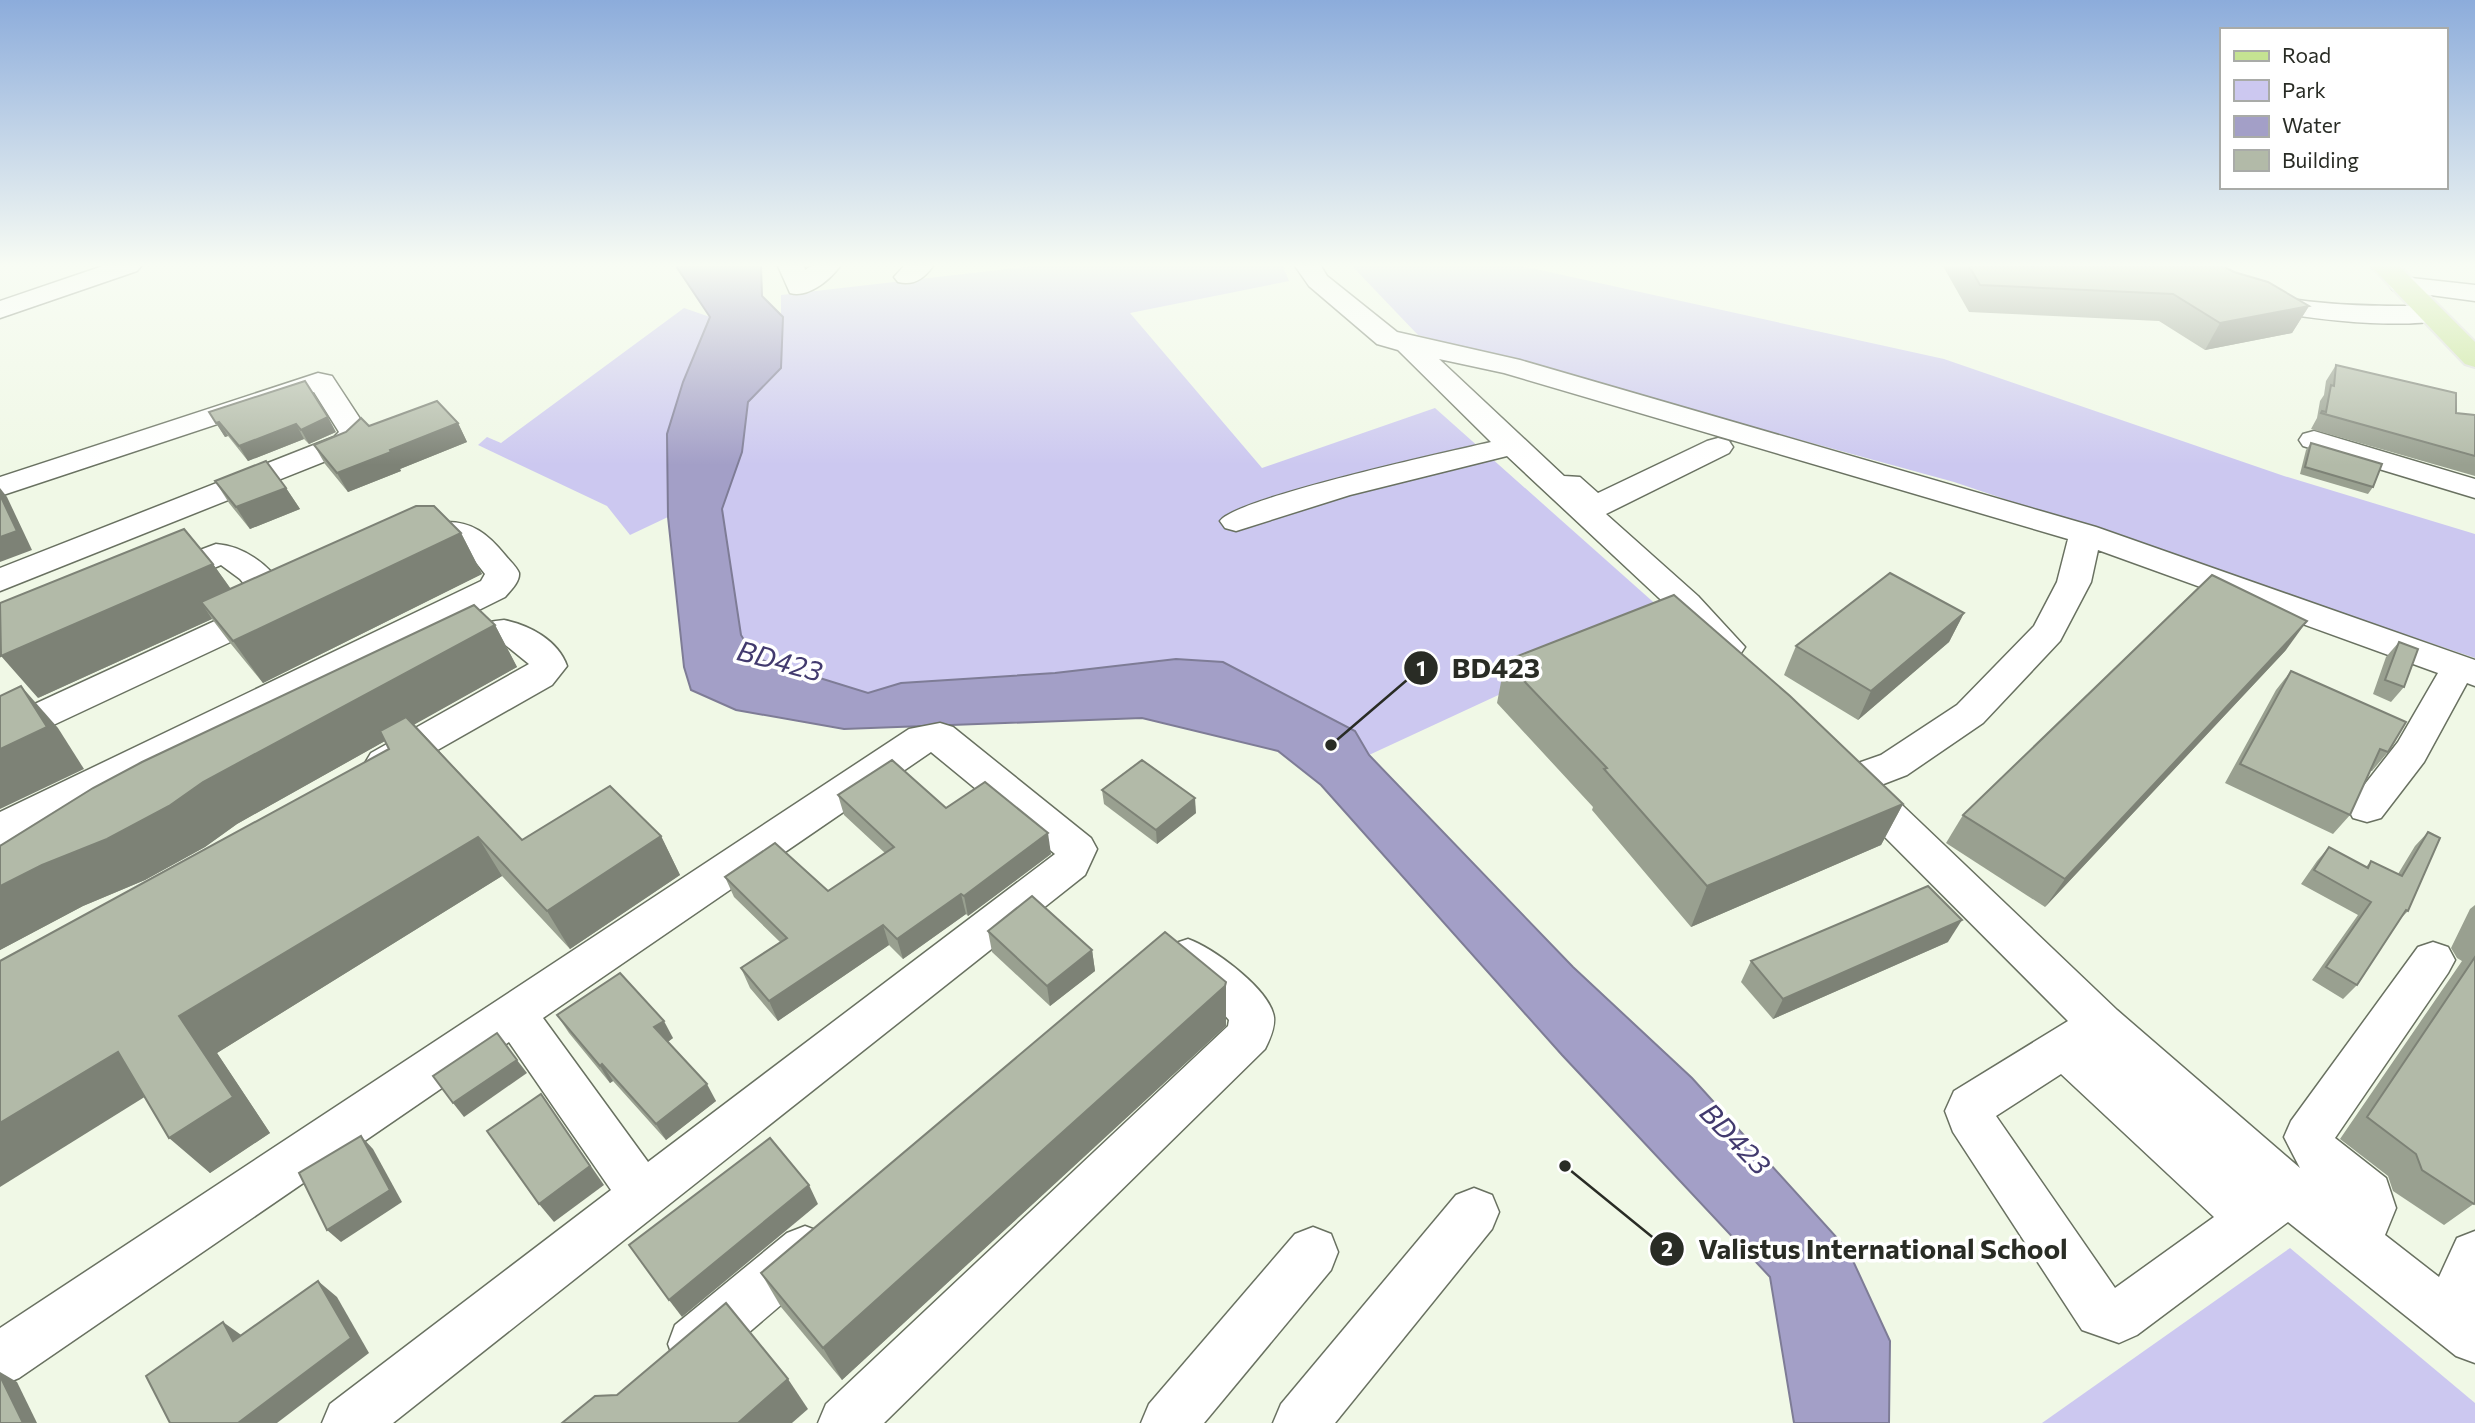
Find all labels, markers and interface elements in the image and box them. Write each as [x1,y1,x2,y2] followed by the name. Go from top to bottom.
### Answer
[2220,28,2447,189] legend
[2282,42,2331,67] text: Road
[2282,77,2326,102] text: Park
[2282,112,2341,137] text: Water
[2282,147,2359,172] text: Building
[734,632,826,688] water label: BD423
[1403,644,1554,693] callout: BD423
[1452,650,1540,684] text: BD423
[1416,655,1426,680] text: 1
[1694,1095,1778,1181] water label: BD423
[1650,1224,2082,1273] callout: Valistus International School
[1698,1231,2068,1265] text: Valistus International School
[1661,1235,1673,1260] text: 2

